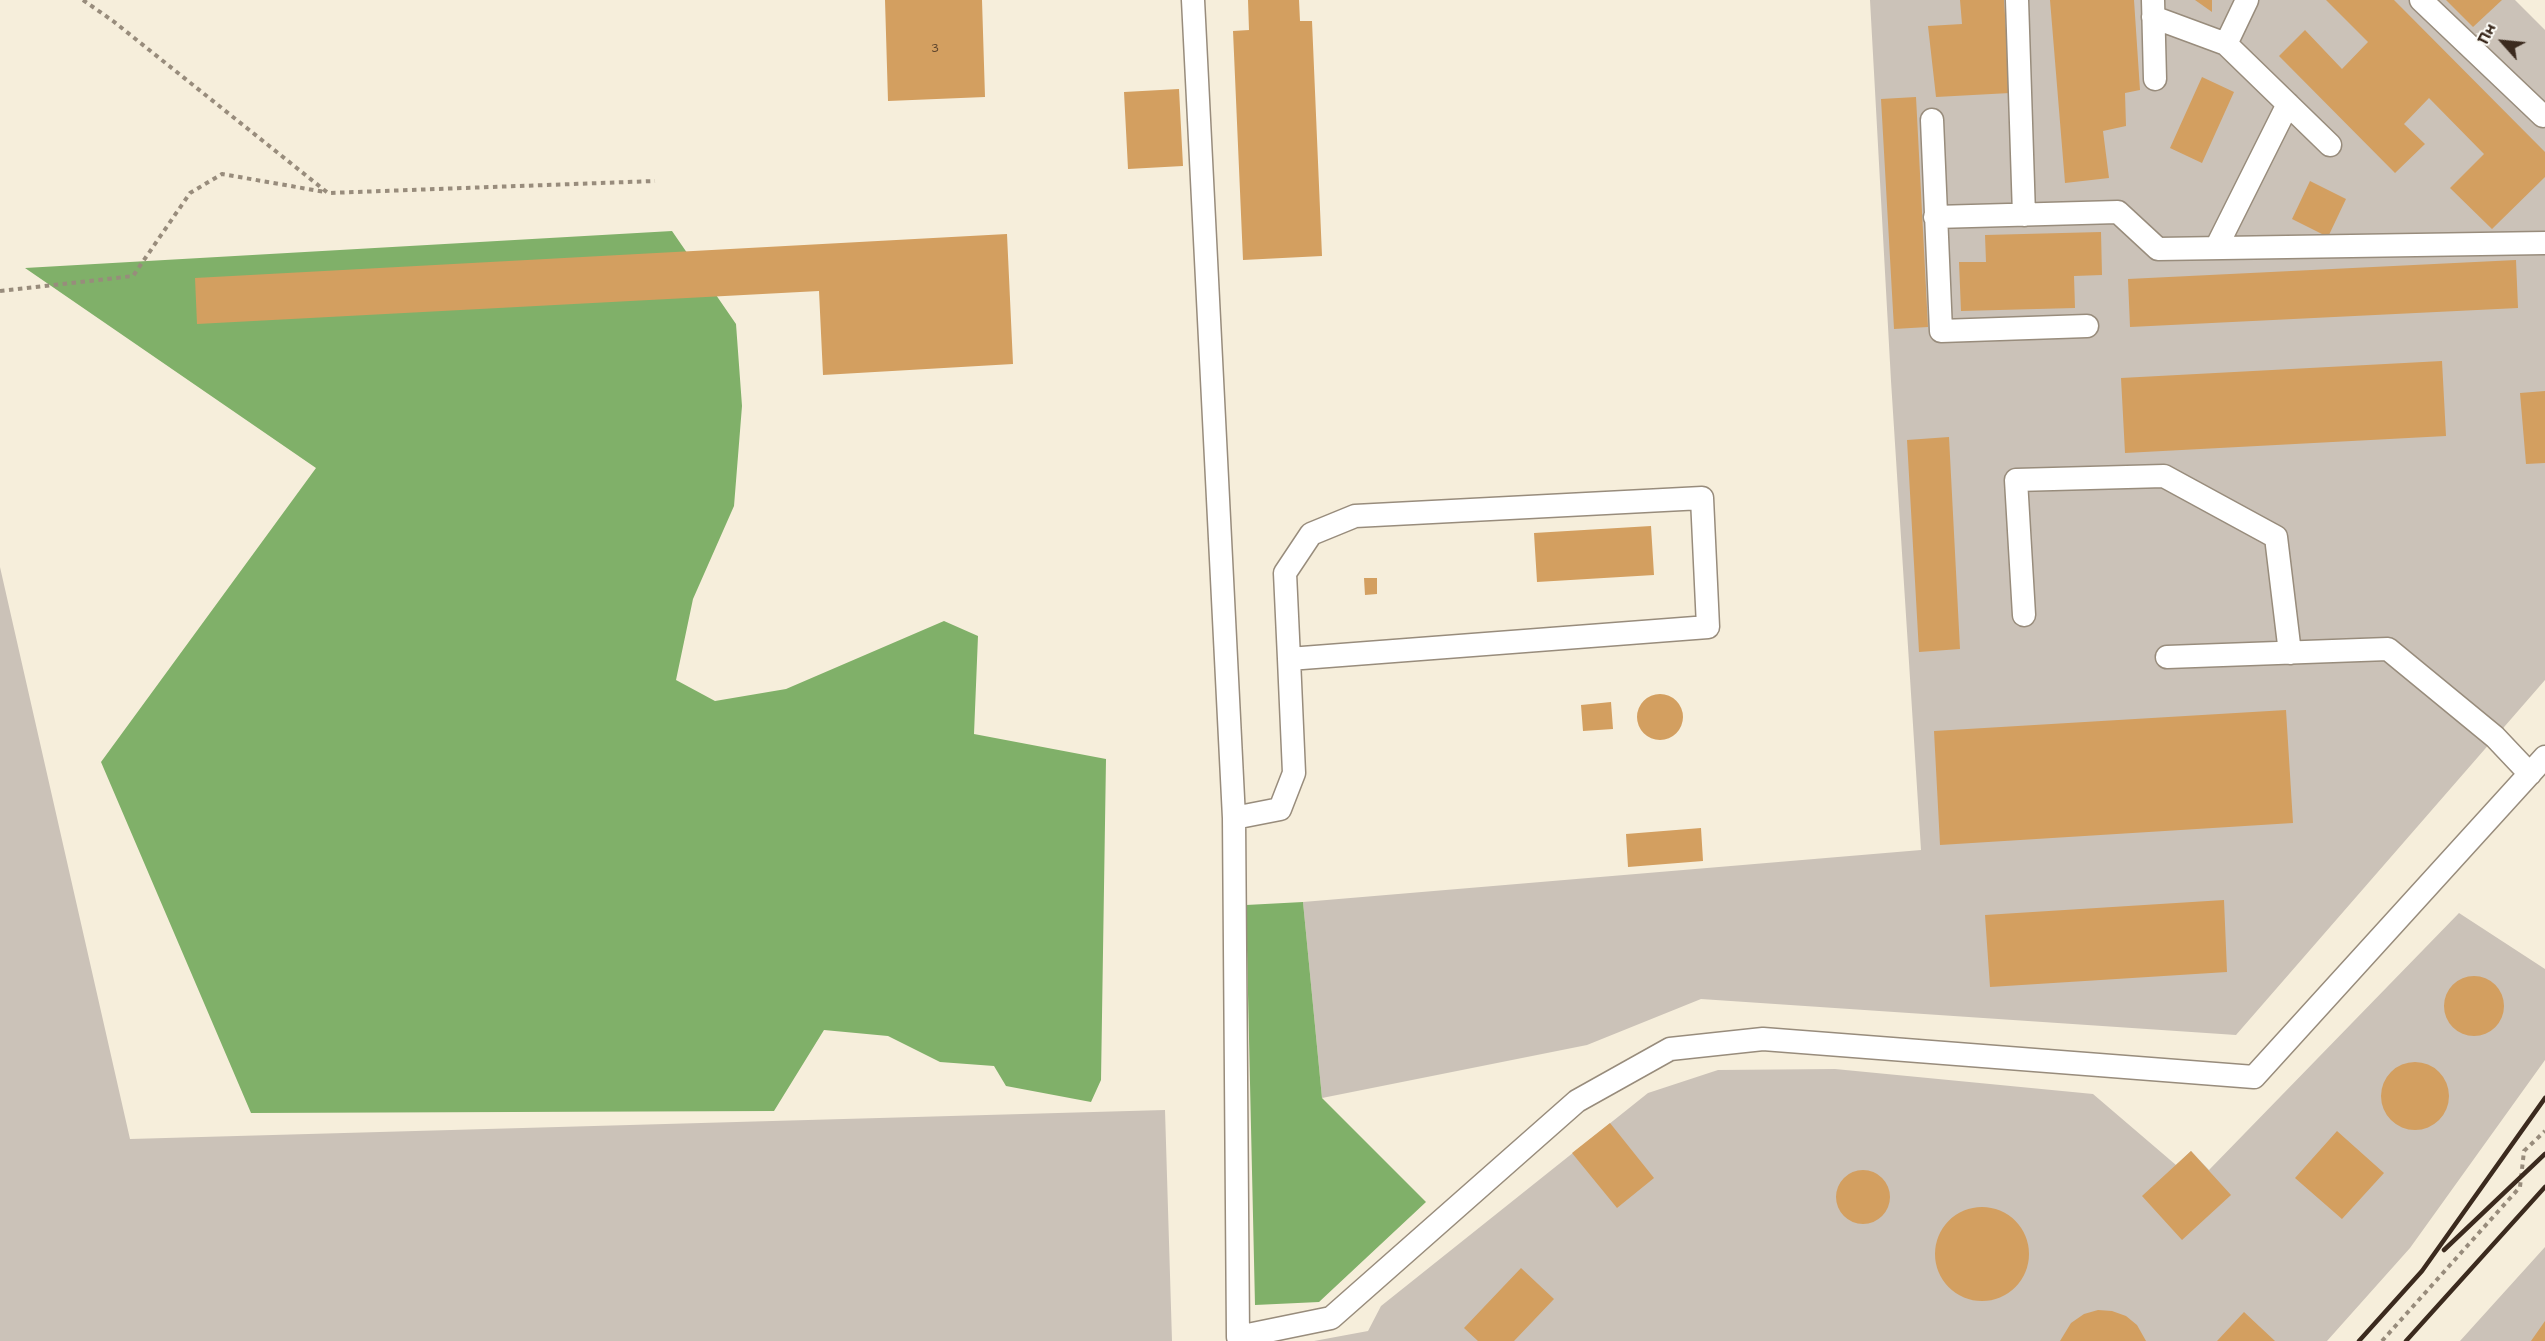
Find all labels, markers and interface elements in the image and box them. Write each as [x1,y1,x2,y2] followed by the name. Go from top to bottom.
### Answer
[2473,12,2533,72] north arrow
[2472,19,2501,48] text: Пн
[931,42,939,56] house number: 3

